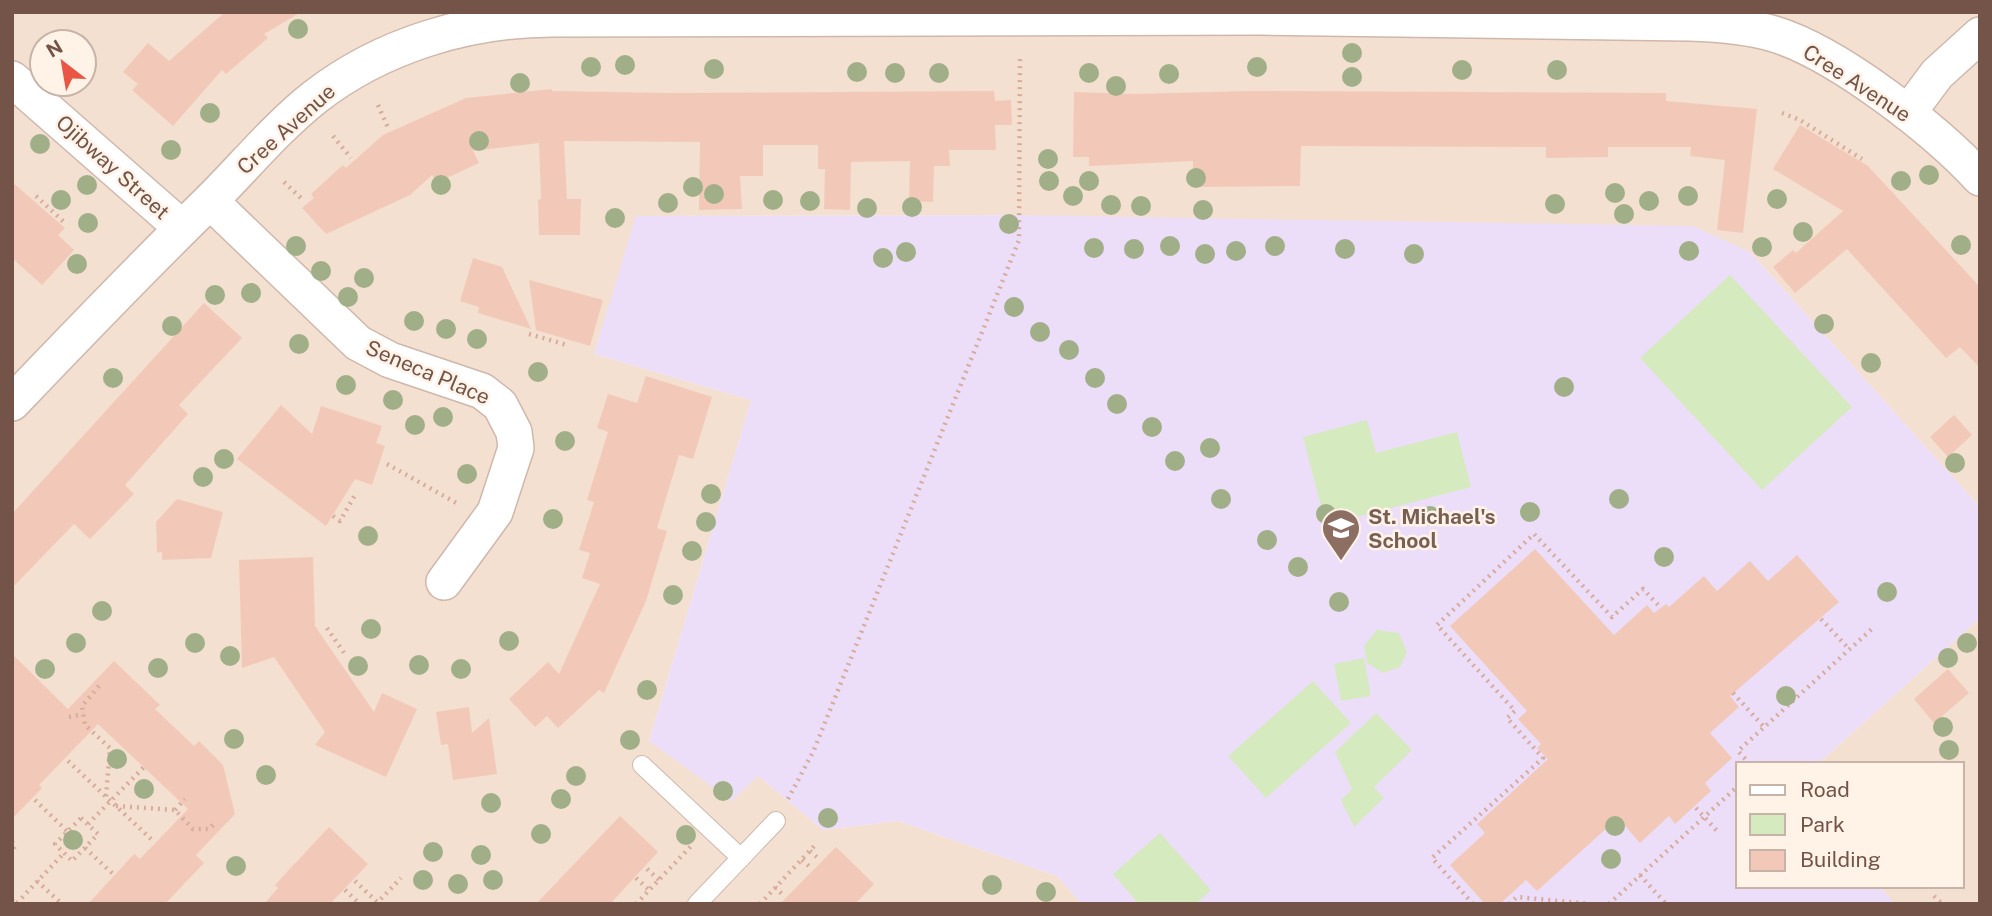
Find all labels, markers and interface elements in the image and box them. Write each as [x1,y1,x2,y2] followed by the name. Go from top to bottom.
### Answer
[28,28,98,98] north arrow
[42,35,66,62] text: N
[1798,39,1916,127] street label: Cree Avenue
[232,78,340,180] street label: Cree Avenue
[51,110,175,224] street label: Ojibway Street
[362,335,494,409] street label: Seneca Place
[1368,504,1495,553] place label: St. Michael's School
[1320,507,1362,562] school or university icon: St. Michael's School
[1736,762,1964,888] legend
[1800,777,1850,802] text: Road
[1800,812,1845,837] text: Park
[1800,847,1881,872] text: Building

